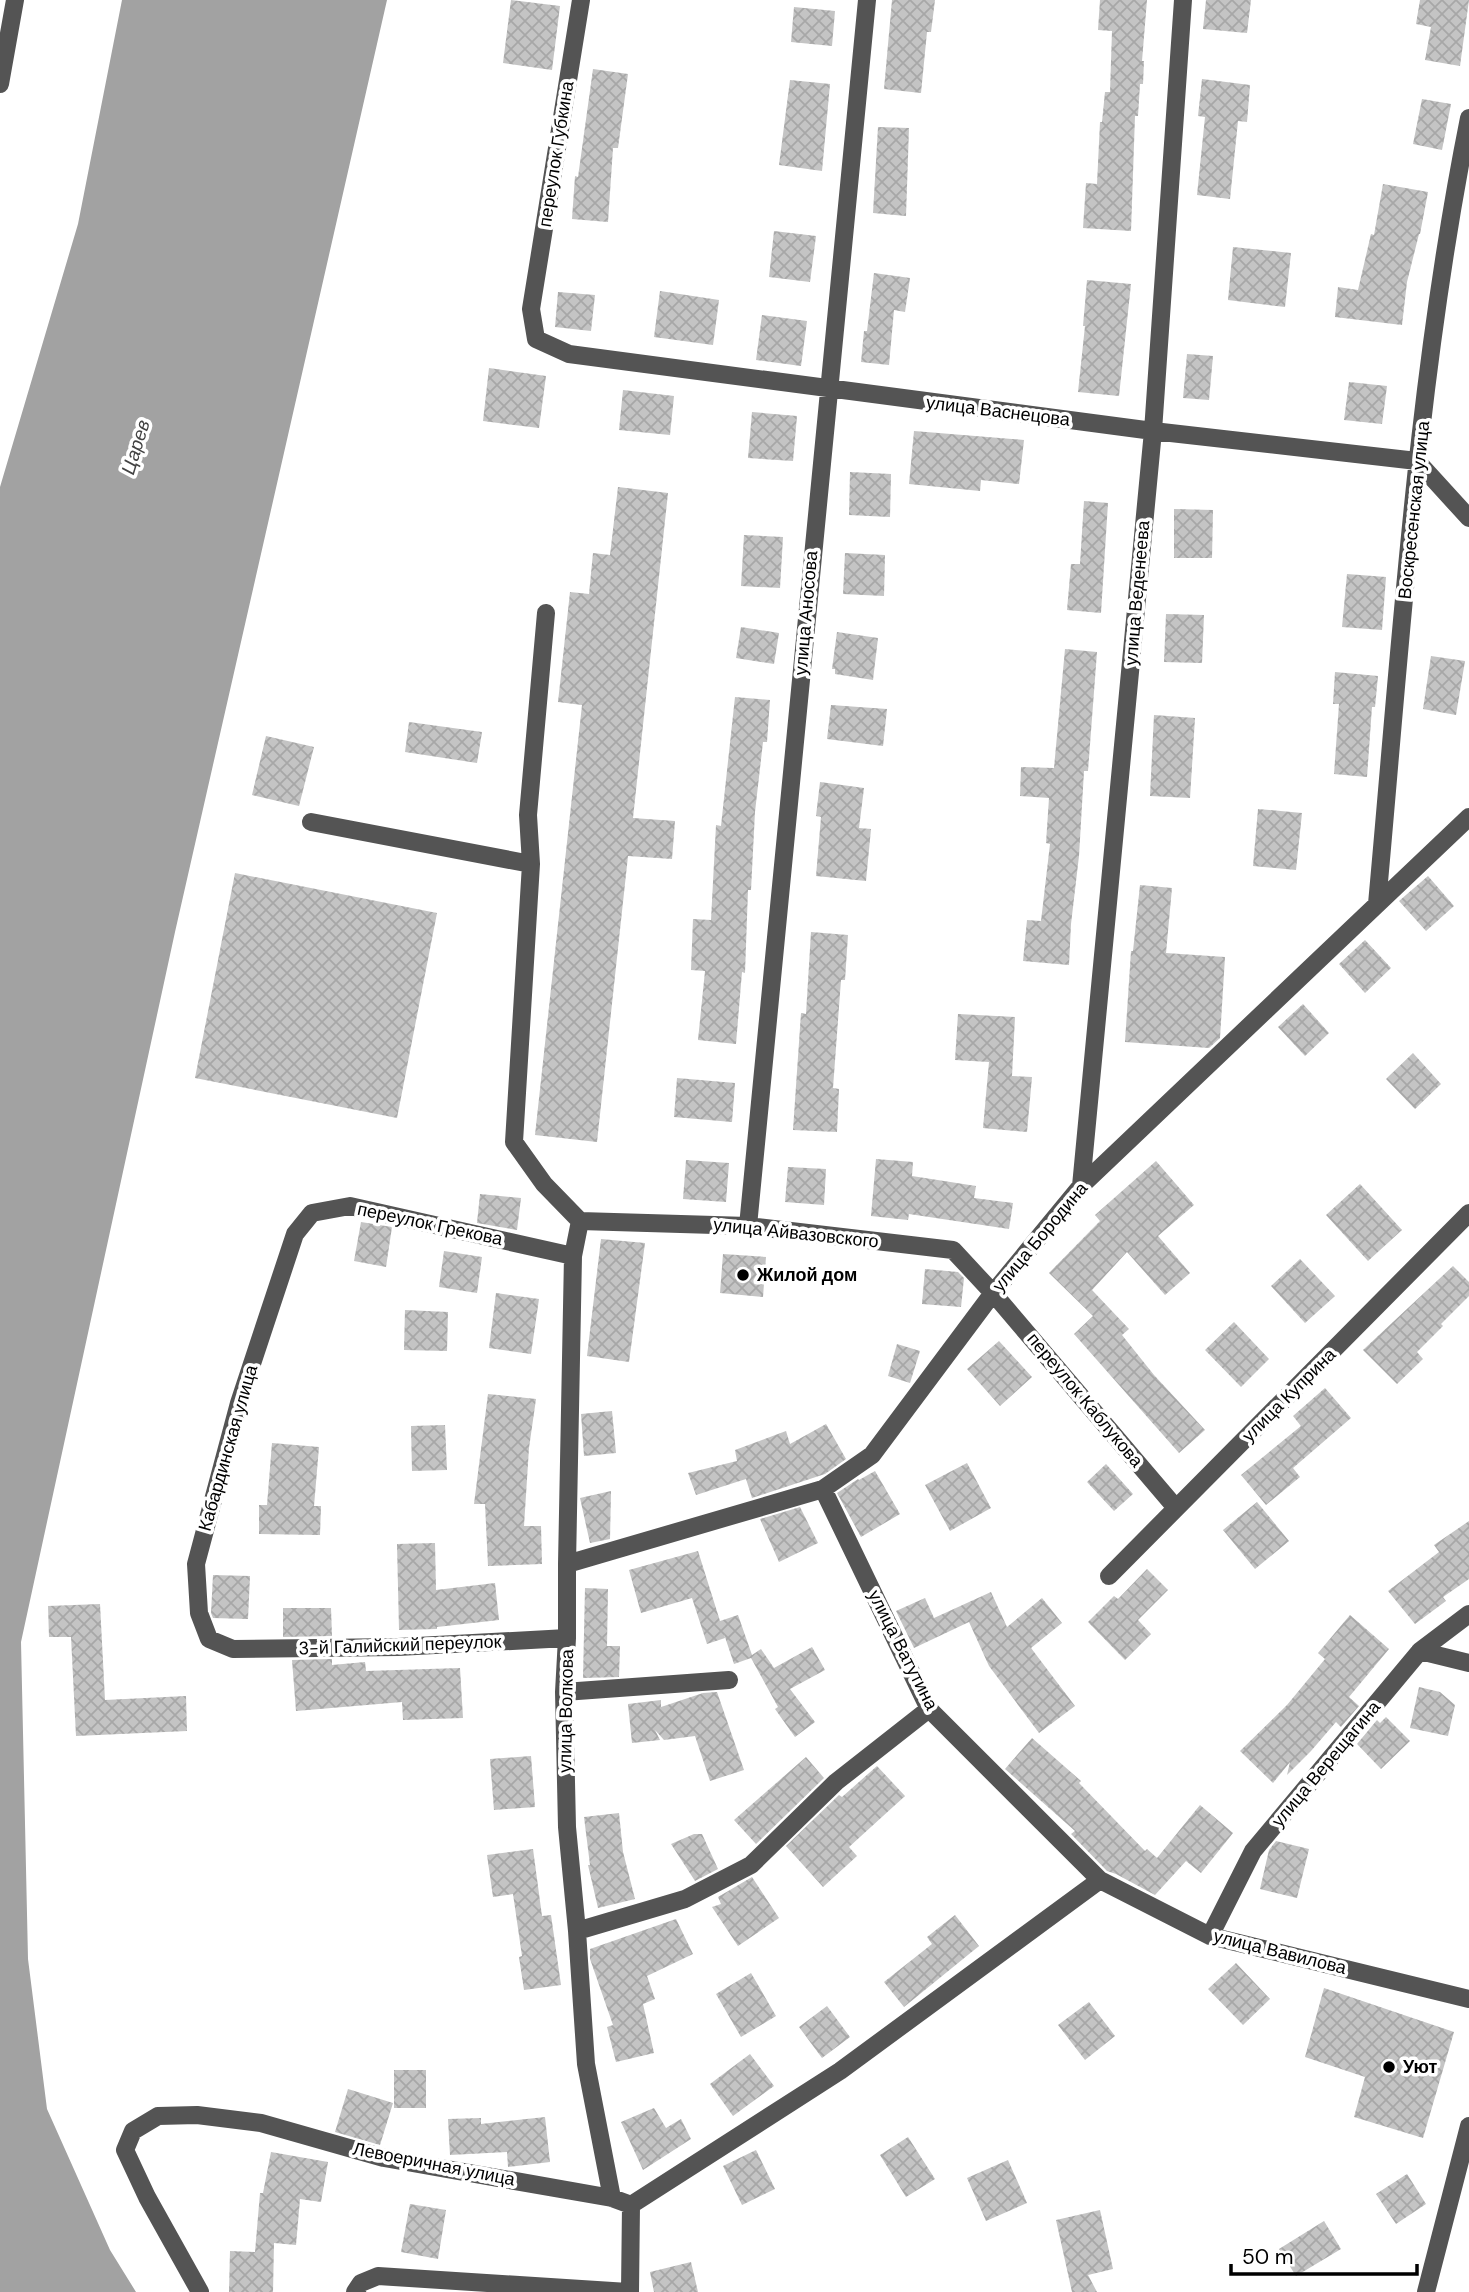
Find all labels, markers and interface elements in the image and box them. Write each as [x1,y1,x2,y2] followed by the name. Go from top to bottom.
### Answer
[533,78,580,229] street label: переулок Губкина
[925,390,1072,432] street label: улица Васнецова
[115,417,156,478] water label: Царев
[1393,419,1435,600] street label: Воскресенская улица
[1119,518,1155,667] street label: улица Веденеева
[789,549,823,676] street label: улица Аносова
[987,1176,1094,1297] street label: улица Бородина
[355,1197,506,1251] street label: переулок Грекова
[712,1212,880,1254] street label: улица Айвазовского
[756,1263,857,1287] place label: Жилой дом
[735,1267,751,1283] marker: Жилой дом
[1022,1328,1149,1473] street label: переулок Каблукова
[1237,1342,1342,1447] street label: улица Куприна
[193,1361,263,1534] street label: Кабардинская улица
[862,1586,944,1715] street label: улица Ватутина
[298,1629,502,1661] street label: 3-й Галийский переулок
[553,1648,579,1773] street label: улица Волкова
[1266,1695,1387,1832] street label: улица Верещагина
[1211,1924,1350,1980] street label: улица Вавилова
[1403,2055,1437,2079] place label: Уют
[1381,2059,1397,2075] marker: Уют
[351,2137,518,2192] street label: Левоеричная улица
[1231,2232,1416,2276] scale bar
[1242,2243,1293,2271] text: 50 m

